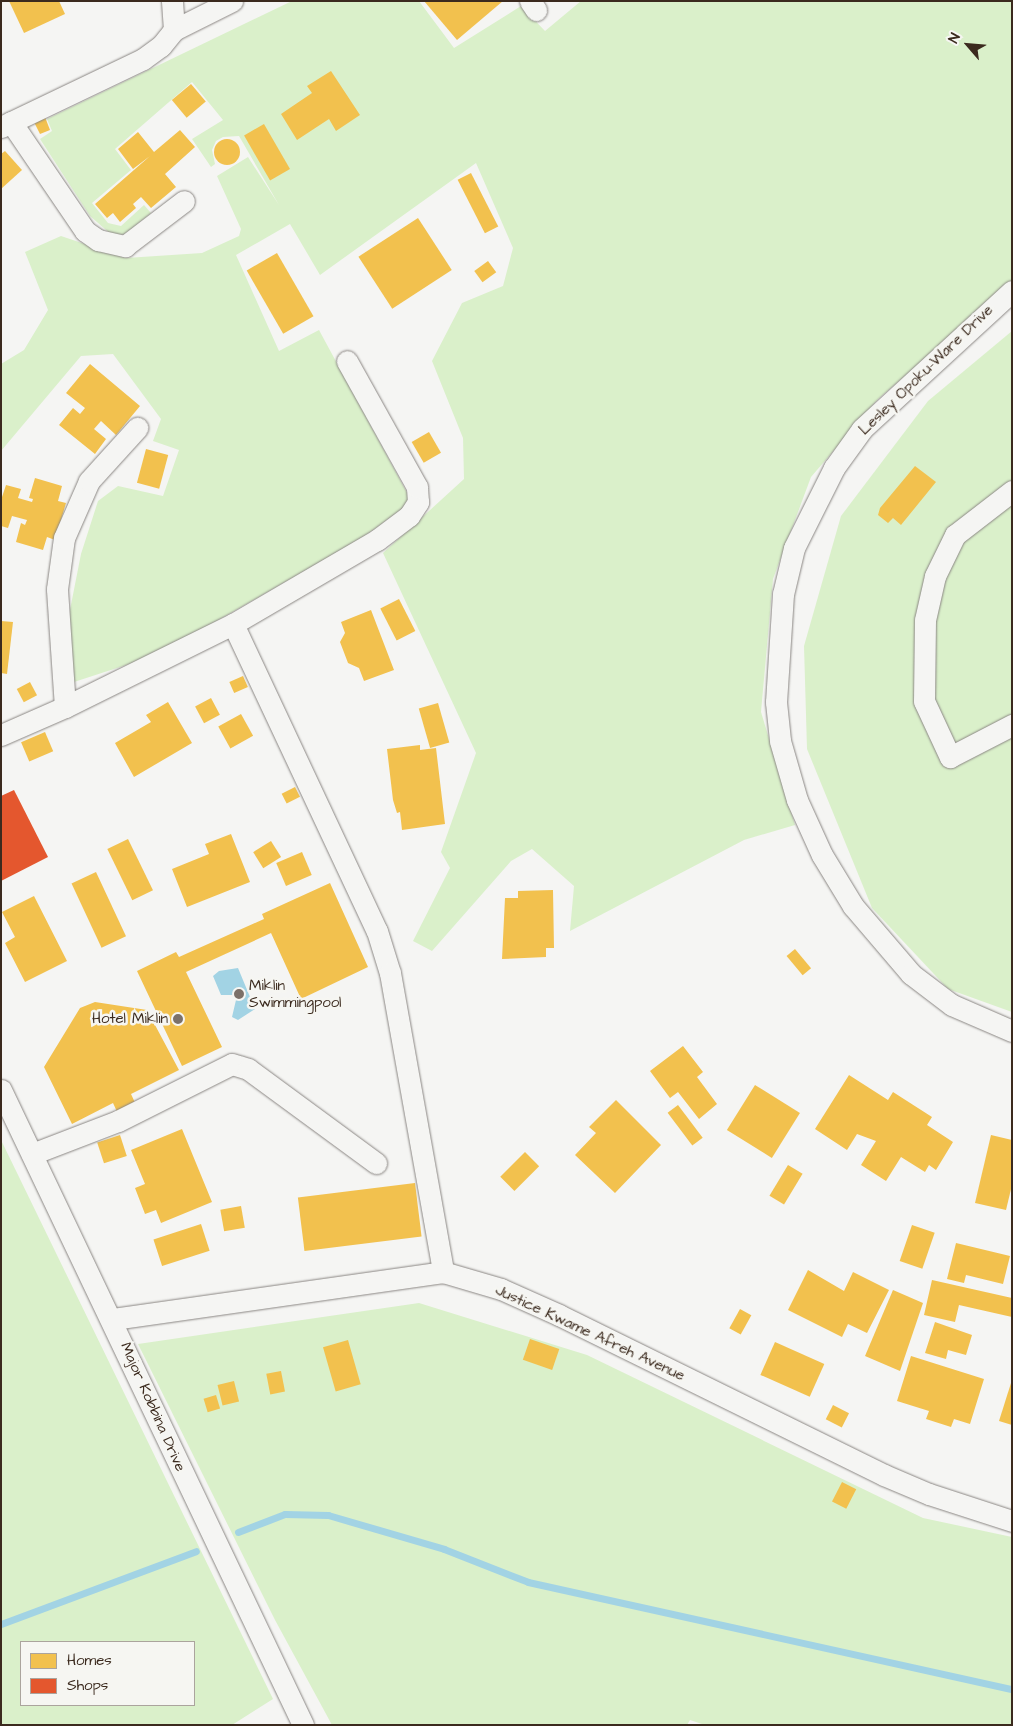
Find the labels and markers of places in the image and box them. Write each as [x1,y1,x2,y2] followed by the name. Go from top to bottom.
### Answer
[249,976,341,1011] place label: Miklin Swimmingpool
[233,988,245,1000] marker: Miklin Swimmingpool
[92,1010,168,1028] place label: Hotel Miklin
[172,1013,184,1025] marker: Hotel Miklin

